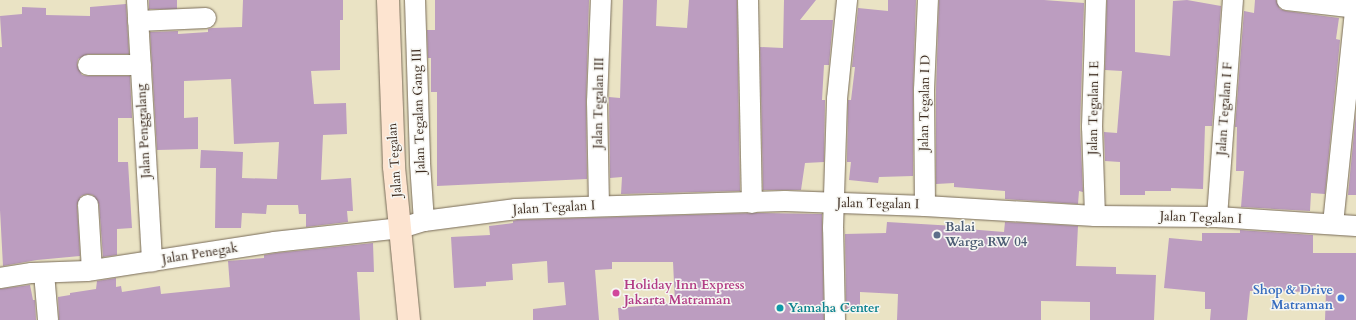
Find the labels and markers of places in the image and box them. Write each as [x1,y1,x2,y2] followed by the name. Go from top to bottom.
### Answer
[945,220,1028,251] place label: Balai Warga RW 04
[932,230,942,240] marker: Balai Warga RW 04
[624,278,745,309] place label: Holiday Inn Express Jakarta Matraman
[1253,283,1333,314] place label: Shop & Drive Matraman
[611,288,621,298] marker: Holiday Inn Express Jakarta Matraman
[1336,293,1346,303] marker: Shop & Drive Matraman
[788,300,879,316] place label: Yamaha Center
[775,303,785,313] marker: Yamaha Center

